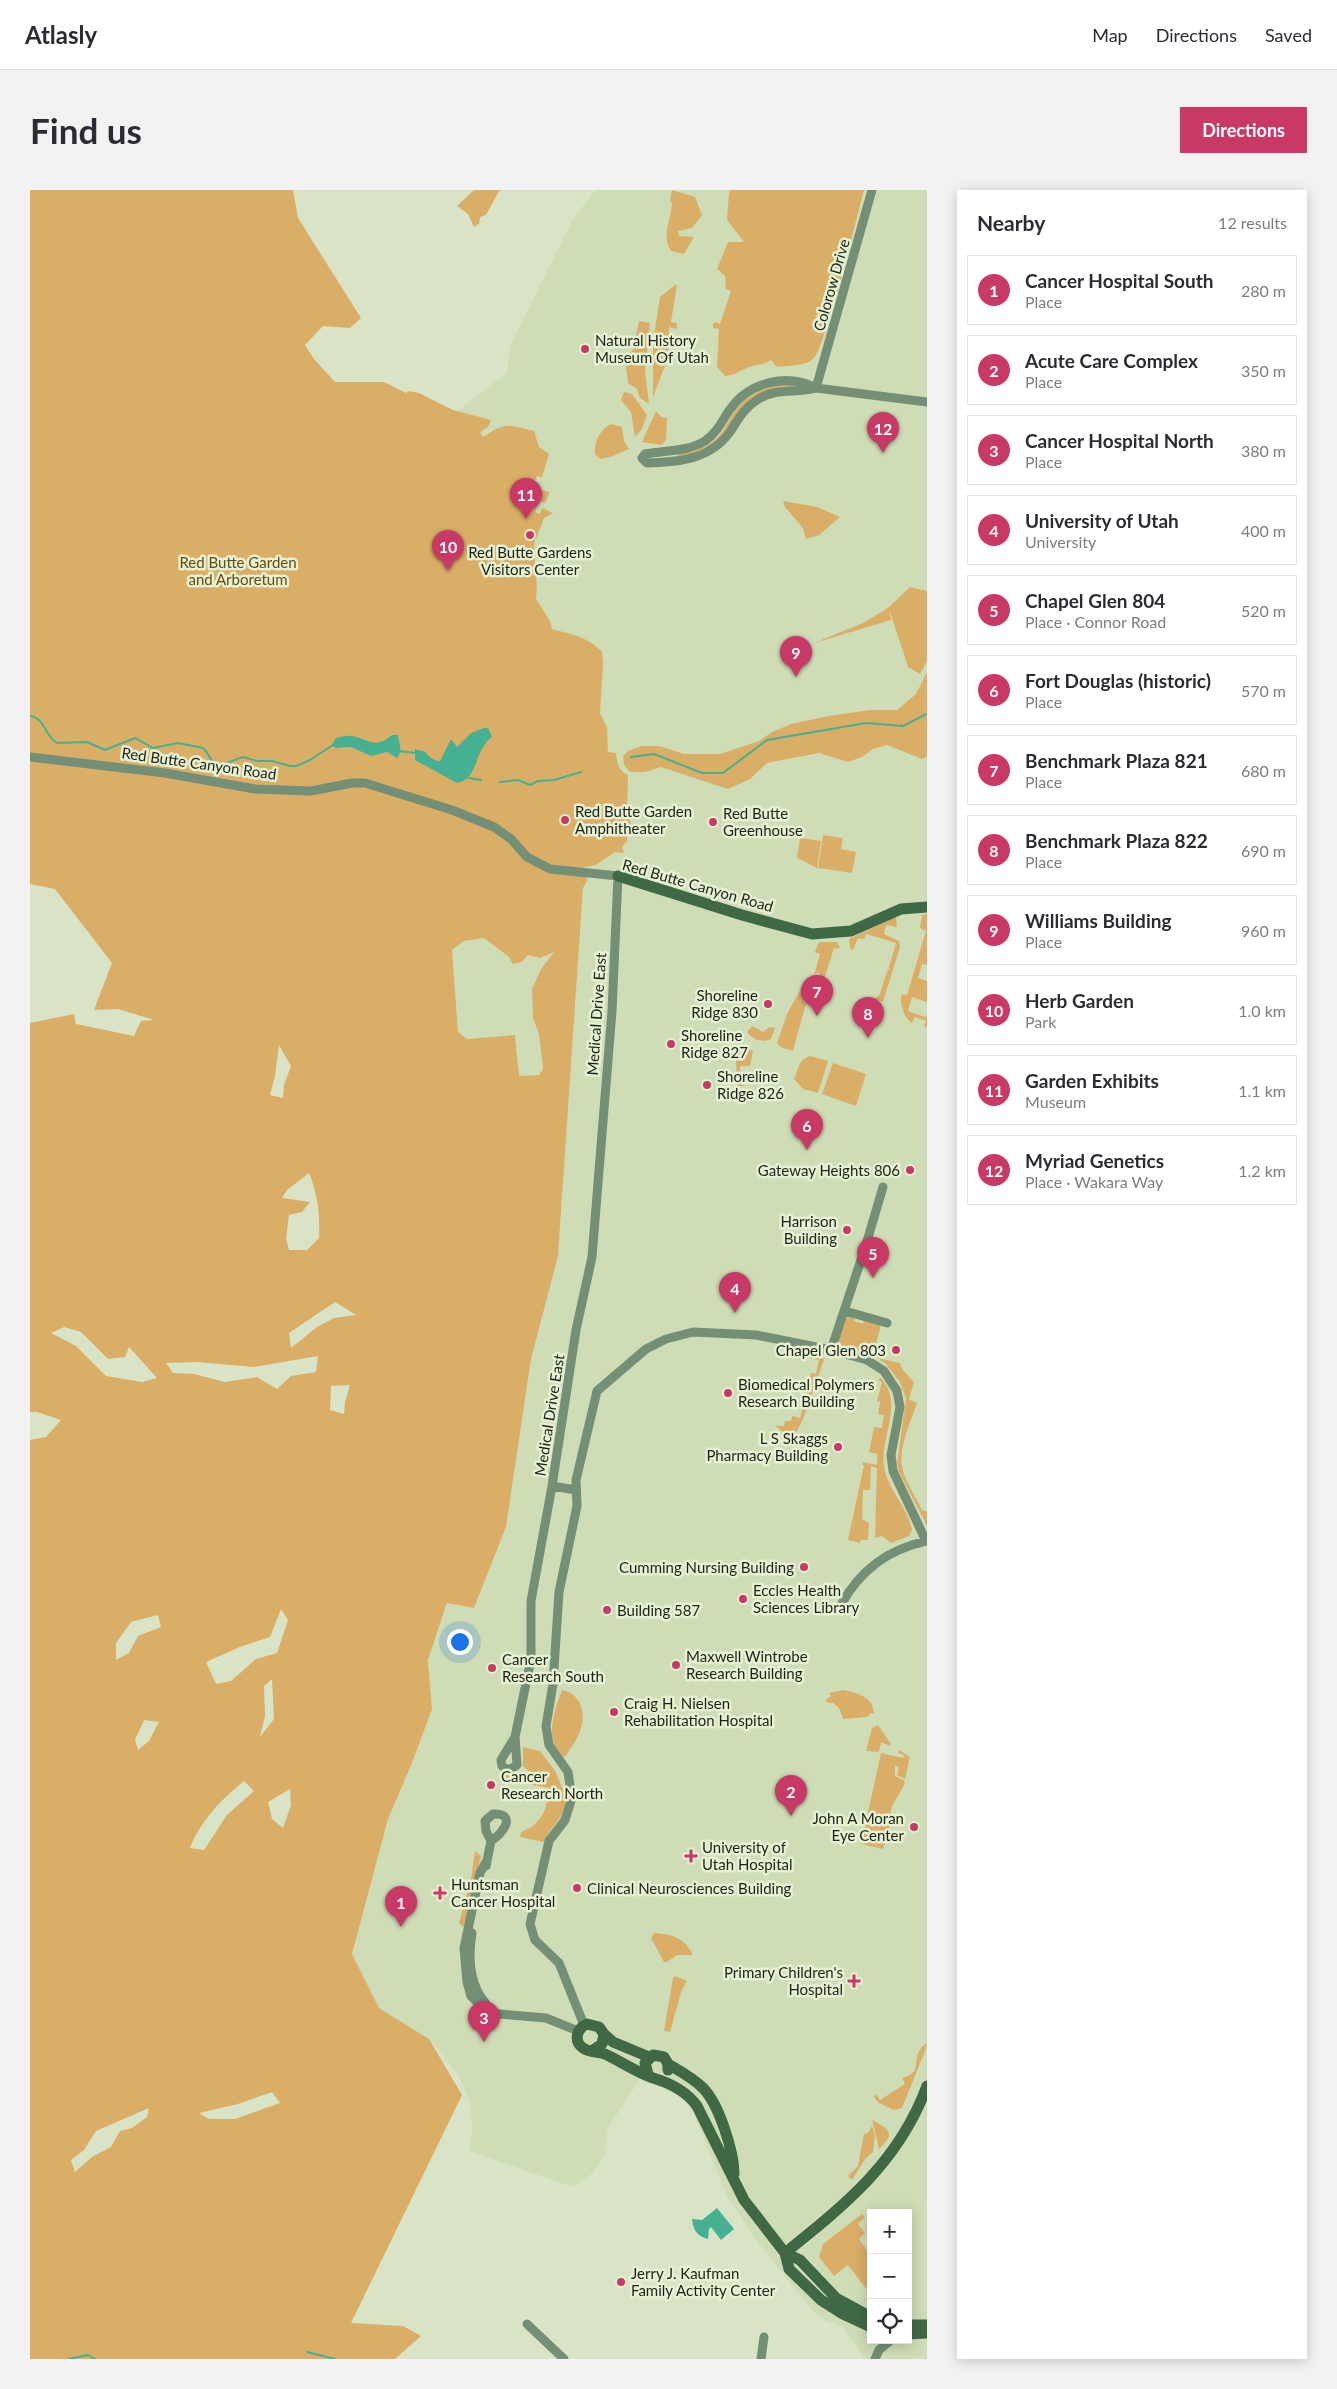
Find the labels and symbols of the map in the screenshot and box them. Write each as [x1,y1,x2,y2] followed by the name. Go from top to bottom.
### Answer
[809,237,853,333] street label: Colorow Drive
[595,331,709,366] place label: Natural History Museum Of Utah
[579,343,591,355] marker: Natural History Museum Of Utah
[867,412,899,453] pin: 12
[510,478,542,519] pin: 11
[524,529,536,541] marker: Red Butte Gardens Visitors Center
[432,530,464,571] pin: 10
[468,543,592,578] place label: Red Butte Gardens Visitors Center
[179,553,297,588] park label: Red Butte Garden and Arboretum
[780,636,812,677] pin: 9
[120,743,278,783] street label: Red Butte Canyon Road
[575,802,692,837] place label: Red Butte Garden Amphitheater
[723,804,803,839] place label: Red Butte Greenhouse
[559,814,571,826] marker: Red Butte Garden Amphitheater
[707,816,719,828] marker: Red Butte Greenhouse
[620,855,776,915] street label: Red Butte Canyon Road
[583,951,609,1076] street label: Medical Drive East
[801,975,833,1016] pin: 7
[691,986,758,1021] place label: Shoreline Ridge 830
[852,997,884,1038] pin: 8
[762,998,774,1010] marker: Shoreline Ridge 830
[681,1026,748,1061] place label: Shoreline Ridge 827
[665,1038,677,1050] marker: Shoreline Ridge 827
[717,1067,784,1102] place label: Shoreline Ridge 826
[701,1079,713,1091] marker: Shoreline Ridge 826
[791,1109,823,1150] pin: 6
[758,1161,900,1179] place label: Gateway Heights 806
[904,1164,916,1176] marker: Gateway Heights 806
[780,1212,837,1247] place label: Harrison Building
[841,1224,853,1236] marker: Harrison Building
[857,1237,889,1278] pin: 5
[719,1272,751,1313] pin: 4
[776,1341,886,1359] place label: Chapel Glen 803
[890,1344,902,1356] marker: Chapel Glen 803
[530,1352,568,1477] street label: Medical Drive East
[738,1375,874,1410] place label: Biomedical Polymers Research Building
[722,1387,734,1399] marker: Biomedical Polymers Research Building
[706,1429,828,1464] place label: L S Skaggs Pharmacy Building
[832,1441,844,1453] marker: L S Skaggs Pharmacy Building
[619,1558,794,1576] place label: Cumming Nursing Building
[798,1561,810,1573] marker: Cumming Nursing Building
[753,1581,859,1616] place label: Eccles Health Sciences Library
[737,1593,749,1605] marker: Eccles Health Sciences Library
[617,1601,700,1619] place label: Building 587
[601,1604,613,1616] marker: Building 587
[447,1629,473,1655] your location
[686,1647,808,1682] place label: Maxwell Wintrobe Research Building
[502,1650,604,1685] place label: Cancer Research South
[670,1659,682,1671] marker: Maxwell Wintrobe Research Building
[486,1662,498,1674] marker: Cancer Research South
[624,1694,773,1729] place label: Craig H. Nielsen Rehabilitation Hospital
[608,1706,620,1718] marker: Craig H. Nielsen Rehabilitation Hospital
[501,1767,603,1802] place label: Cancer Research North
[775,1775,807,1816] pin: 2
[485,1779,497,1791] marker: Cancer Research North
[812,1809,905,1844] place label: John A Moran Eye Center
[908,1821,920,1833] marker: John A Moran Eye Center
[702,1838,793,1873] place label: University of Utah Hospital
[684,1849,698,1863] marker: University of Utah Hospital
[451,1875,555,1910] place label: Huntsman Cancer Hospital
[587,1879,792,1897] place label: Clinical Neurosciences Building
[571,1882,583,1894] marker: Clinical Neurosciences Building
[385,1886,417,1927] pin: 1
[433,1886,447,1900] marker: Huntsman Cancer Hospital
[724,1963,843,1998] place label: Primary Children's Hospital
[847,1974,861,1988] marker: Primary Children's Hospital
[468,2001,500,2042] pin: 3
[631,2264,776,2299] place label: Jerry J. Kaufman Family Activity Center
[615,2276,627,2288] marker: Jerry J. Kaufman Family Activity Center

